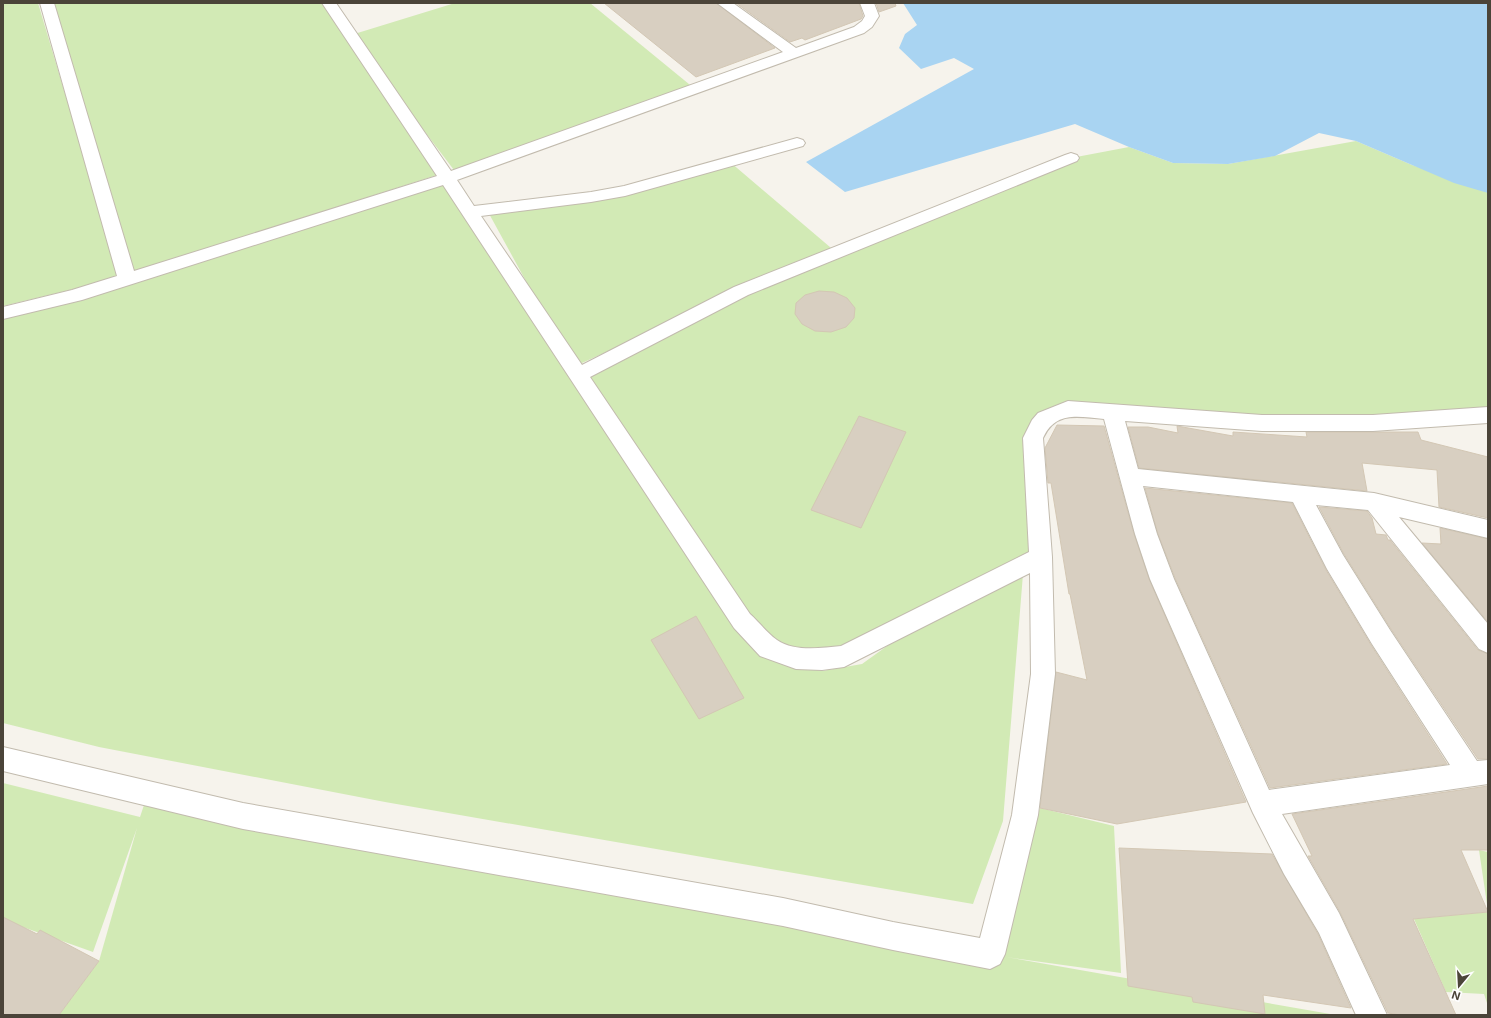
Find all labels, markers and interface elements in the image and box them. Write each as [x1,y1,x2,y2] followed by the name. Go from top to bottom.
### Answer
[1439,966,1479,1006] north arrow
[1450,988,1462,1003] text: N

